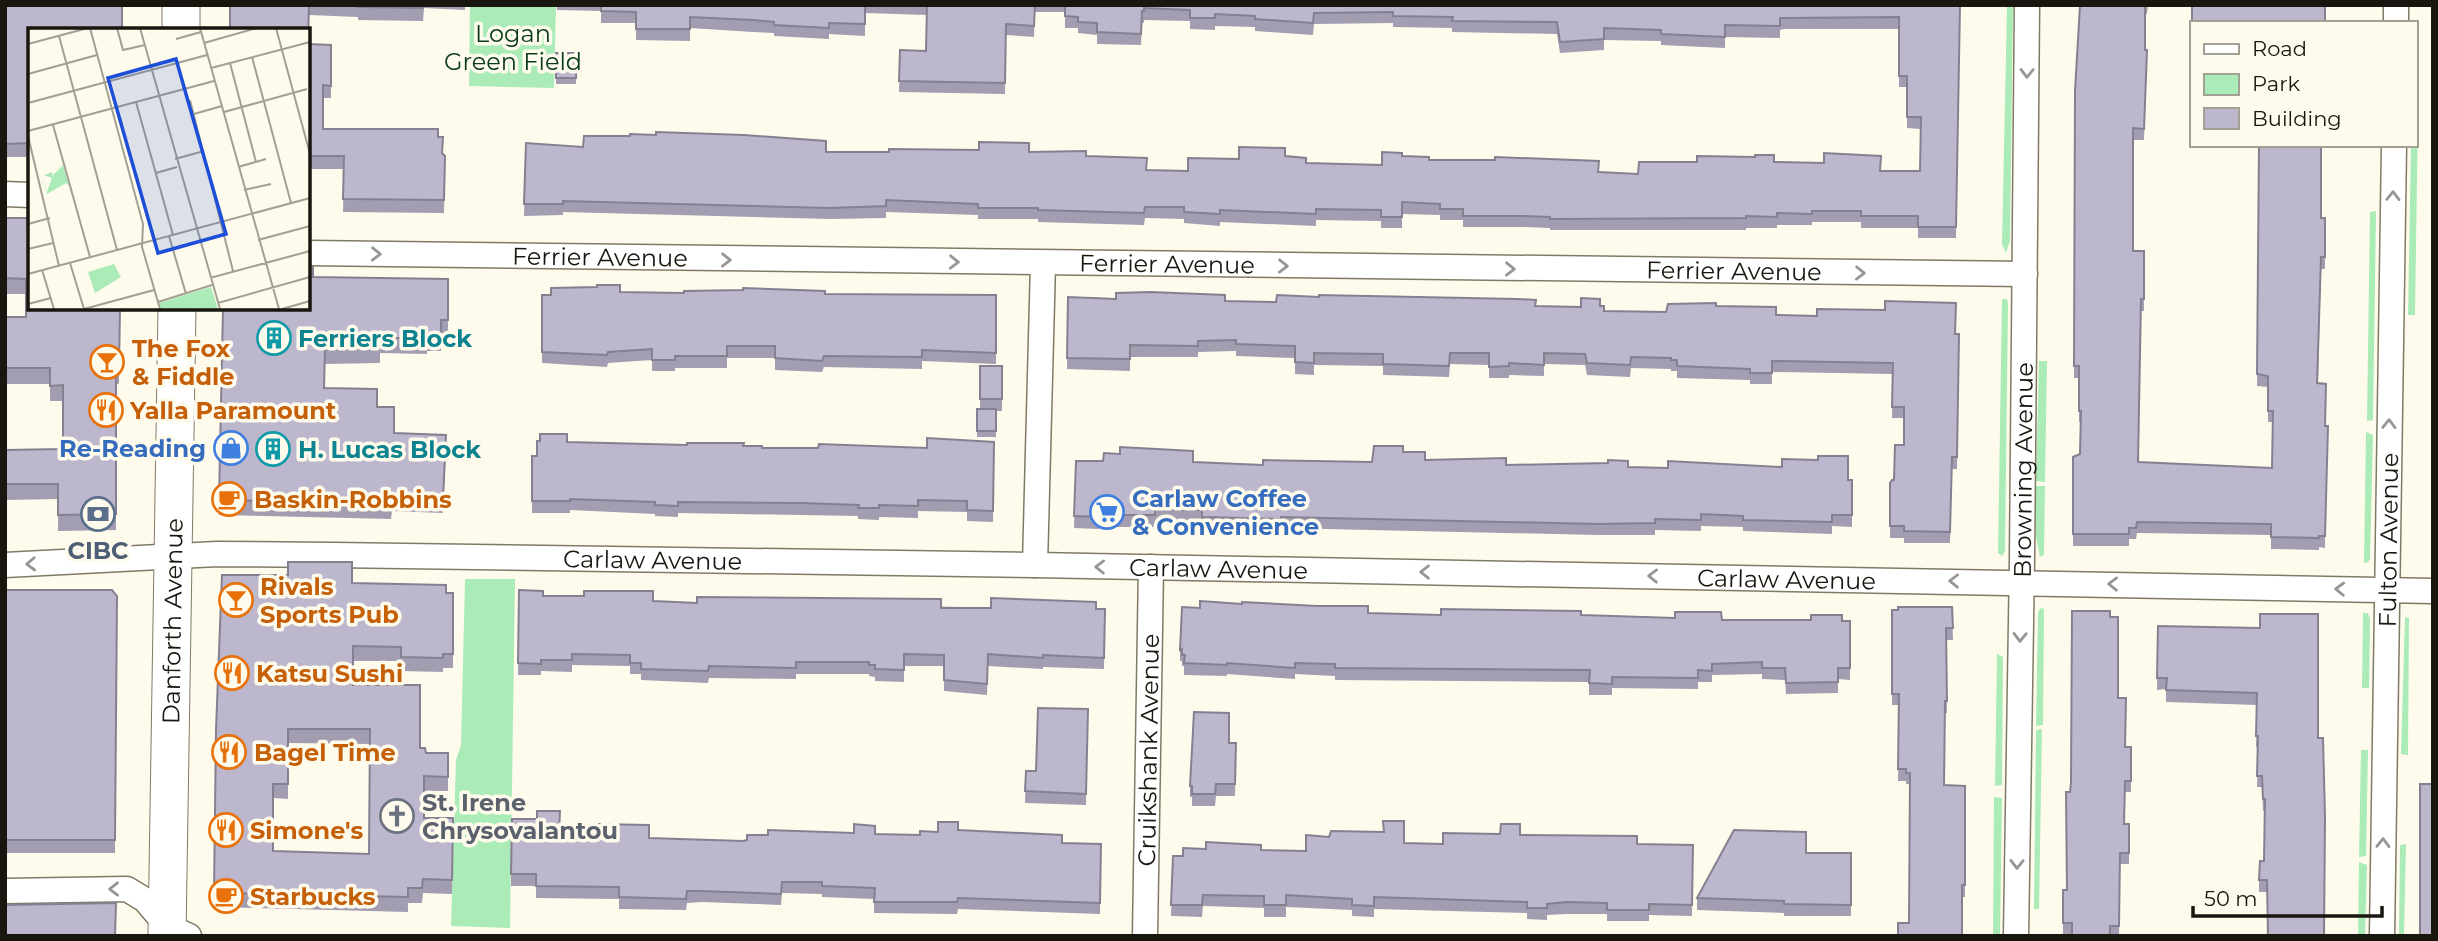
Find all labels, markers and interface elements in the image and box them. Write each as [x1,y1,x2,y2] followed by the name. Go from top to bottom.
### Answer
[444,19,582,76] park label: Logan Green Field
[2190,21,2417,147] legend
[28,28,310,310] inset map
[2252,36,2307,61] text: Road
[2019,69,2035,79] one-way arrow
[2252,71,2300,96] text: Park
[2252,106,2342,131] text: Building
[2385,191,2401,201] one-way arrow
[512,241,688,272] street label: Ferrier Avenue
[371,247,382,262] one-way arrow
[1079,248,1255,279] street label: Ferrier Avenue
[721,252,732,268] one-way arrow
[948,255,959,270] one-way arrow
[1646,255,1822,286] street label: Ferrier Avenue
[1278,258,1289,274] one-way arrow
[1506,261,1516,277] one-way arrow
[1856,265,1866,281] one-way arrow
[255,319,293,357] building icon: Ferriers Block
[298,324,472,353] place label: Ferriers Block
[132,334,234,391] place label: The Fox & Fiddle
[88,343,126,381] bar icon: The Fox & Fiddle
[2007,362,2038,578] street label: Browning Avenue
[87,391,125,429] restaurant icon: Yalla Paramount
[129,396,337,425] place label: Yalla Paramount
[2381,418,2397,429] one-way arrow
[212,429,250,467] shop icon: Re-Reading
[254,430,292,468] building icon: H. Lucas Block
[59,434,206,463] place label: Re-Reading
[298,435,481,464] place label: H. Lucas Block
[2372,452,2404,628] street label: Fulton Avenue
[210,480,248,518] cafe icon: Baskin-Robbins
[1132,484,1319,541] place label: Carlaw Coffee & Convenience
[254,485,452,514] place label: Baskin-Robbins
[1088,493,1126,531] supermarket icon: Carlaw Coffee & Convenience
[79,495,117,533] bank icon: CIBC
[156,518,188,724] street label: Danforth Avenue
[68,536,128,565] place label: CIBC
[563,544,742,575] street label: Carlaw Avenue
[1129,552,1308,585] street label: Carlaw Avenue
[26,557,37,572] one-way arrow
[1094,559,1105,574] one-way arrow
[1697,563,1876,595] street label: Carlaw Avenue
[1420,565,1431,580] one-way arrow
[1647,569,1658,584] one-way arrow
[260,572,399,629] place label: Rivals Sports Pub
[1948,574,1959,589] one-way arrow
[2107,576,2117,592] one-way arrow
[217,581,255,619] bar icon: Rivals Sports Pub
[2334,581,2345,597] one-way arrow
[2013,631,2028,642] one-way arrow
[1132,633,1164,867] street label: Cruikshank Avenue
[213,654,251,692] restaurant icon: Katsu Sushi
[256,659,403,688] place label: Katsu Sushi
[210,733,248,771] restaurant icon: Bagel Time
[254,738,396,767] place label: Bagel Time
[422,788,618,845] place label: St. Irene Chrysovalantou
[378,797,416,835] church icon: St. Irene Chrysovalantou
[207,811,245,849] restaurant icon: Simone's
[250,816,363,845] place label: Simone's
[2375,837,2391,848] one-way arrow
[2009,859,2024,870] one-way arrow
[2193,874,2382,918] scale bar
[207,877,245,915] cafe icon: Starbucks
[108,882,119,897] one-way arrow
[250,882,376,911] place label: Starbucks
[2204,886,2258,911] text: 50 m

